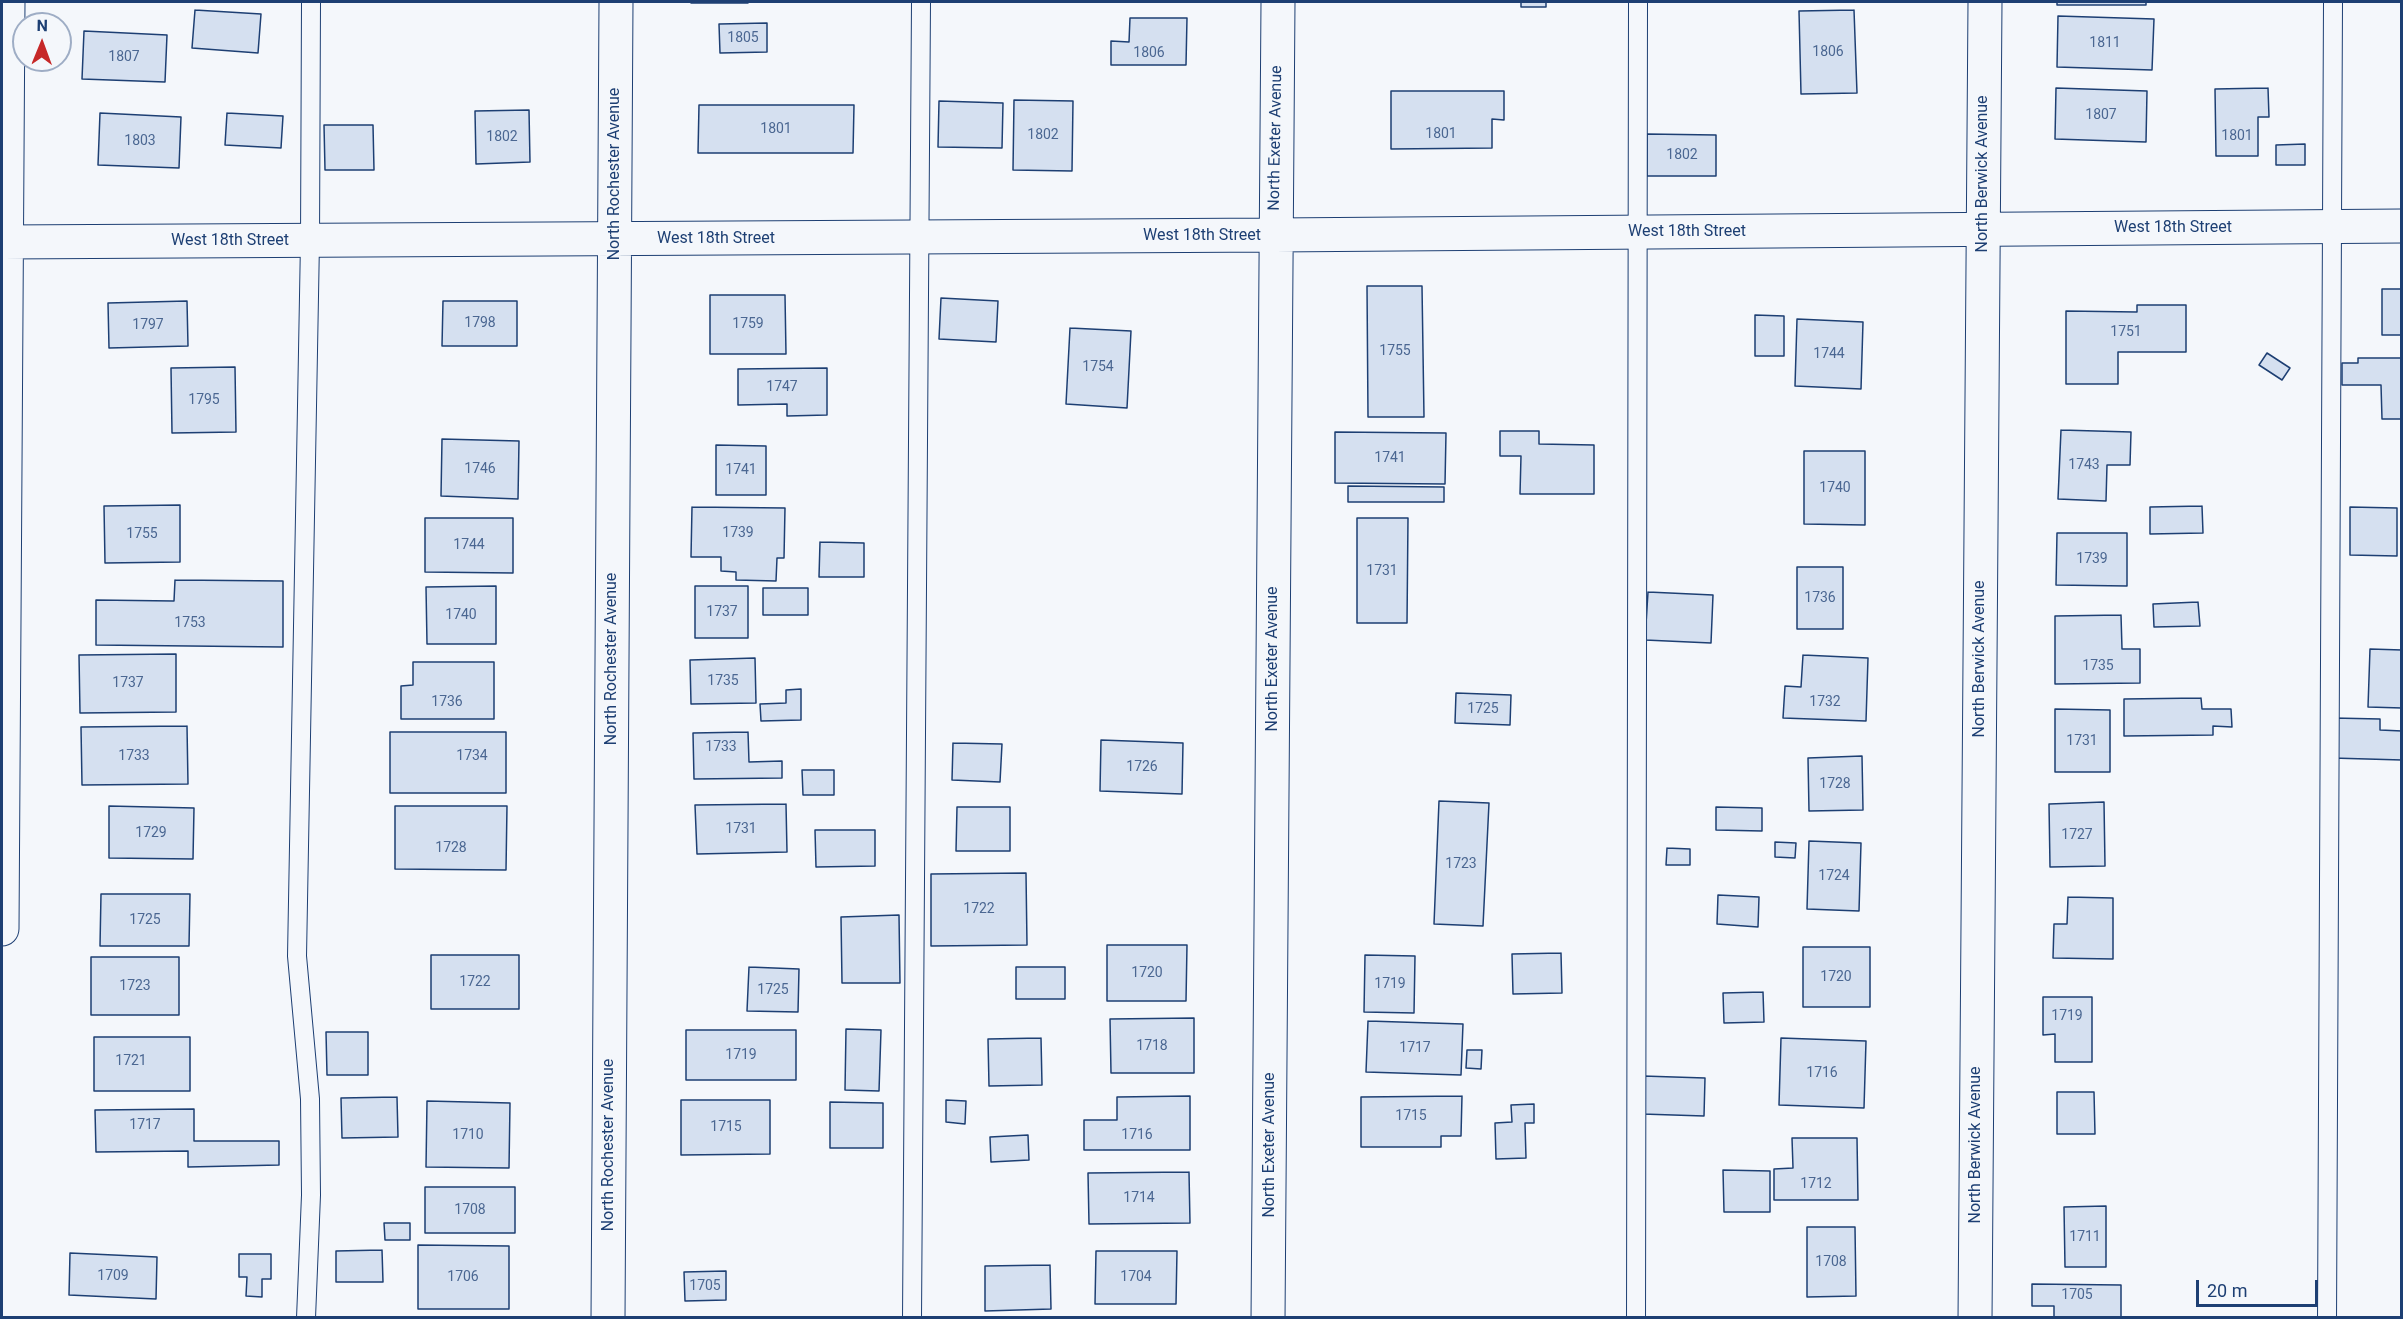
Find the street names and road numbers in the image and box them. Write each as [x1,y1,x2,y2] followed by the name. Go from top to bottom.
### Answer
[1265,65,1287,211] street label: North Exeter Avenue
[605,88,625,260] street label: North Rochester Avenue
[1973,95,1993,253] street label: North Berwick Avenue
[2114,218,2232,238] street label: West 18th Street
[1628,222,1746,242] street label: West 18th Street
[1143,226,1261,246] street label: West 18th Street
[657,229,775,249] street label: West 18th Street
[171,231,289,251] street label: West 18th Street
[602,573,622,745] street label: North Rochester Avenue
[1970,580,1990,738] street label: North Berwick Avenue
[1263,586,1283,732] street label: North Exeter Avenue
[599,1059,619,1231] street label: North Rochester Avenue
[1966,1066,1986,1224] street label: North Berwick Avenue
[1260,1072,1280,1218] street label: North Exeter Avenue

